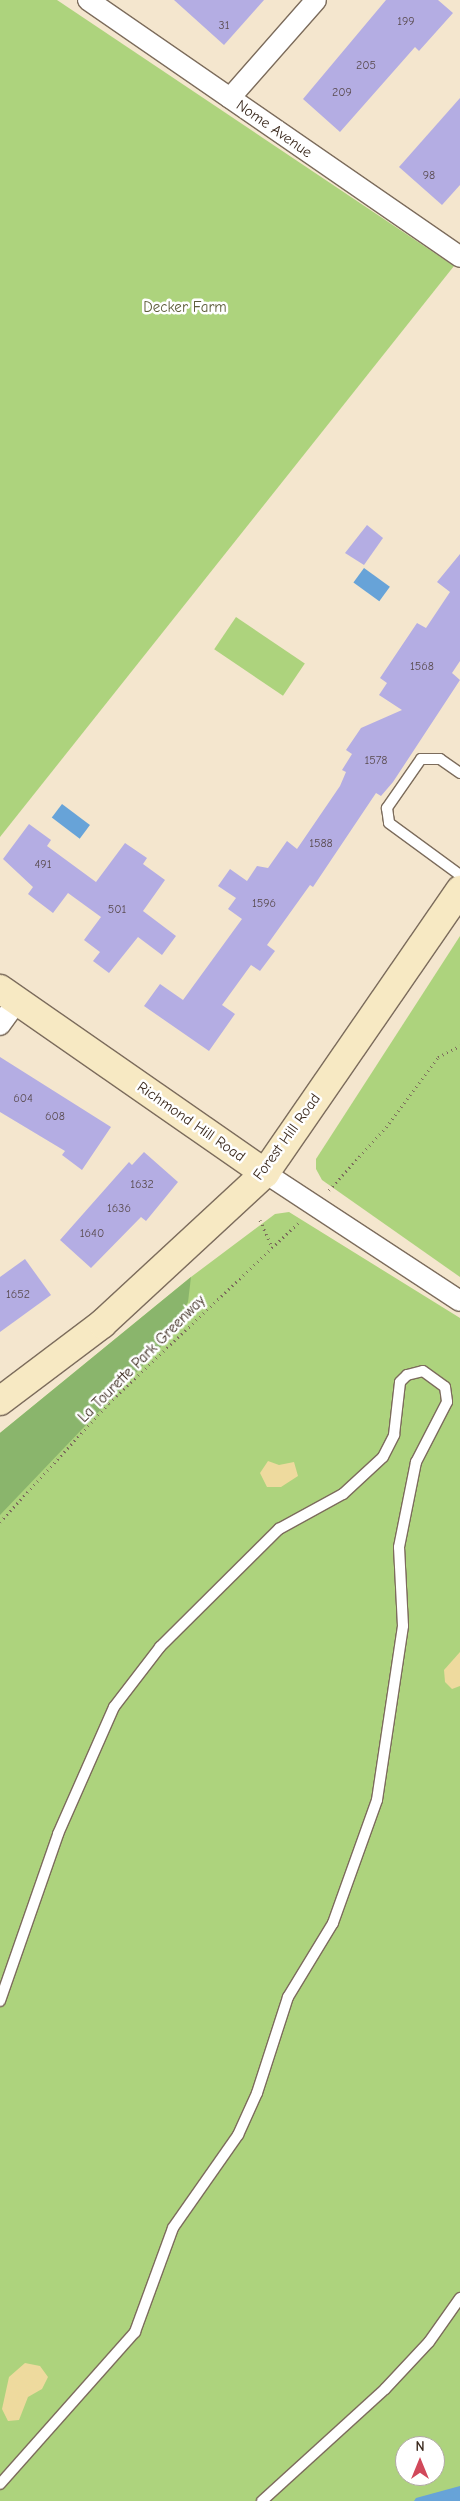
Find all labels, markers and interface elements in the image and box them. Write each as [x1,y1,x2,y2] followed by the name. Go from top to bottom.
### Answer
[397,15,415,29] house number: 199
[219,19,229,33] house number: 31
[356,59,376,73] house number: 205
[332,86,352,100] house number: 209
[233,96,315,162] street label: Nome Avenue
[423,169,435,183] house number: 98
[143,299,227,317] park label: Decker Farm
[410,660,434,674] house number: 1568
[364,754,388,768] house number: 1578
[309,837,333,851] house number: 1588
[35,858,51,872] house number: 491
[252,897,276,911] house number: 1596
[108,903,126,917] house number: 501
[134,1078,248,1166] street label: Richmond Hill Road
[250,1090,324,1184] street label: Forest Hill Road
[13,1092,33,1106] house number: 604
[45,1110,65,1124] house number: 608
[130,1178,154,1192] house number: 1632
[107,1202,131,1216] house number: 1636
[80,1227,104,1241] house number: 1640
[6,1288,30,1302] house number: 1652
[75,1292,209,1426] street label: La Tourette Park Greenway
[395,2436,445,2486] north arrow
[415,2438,425,2455] text: N

